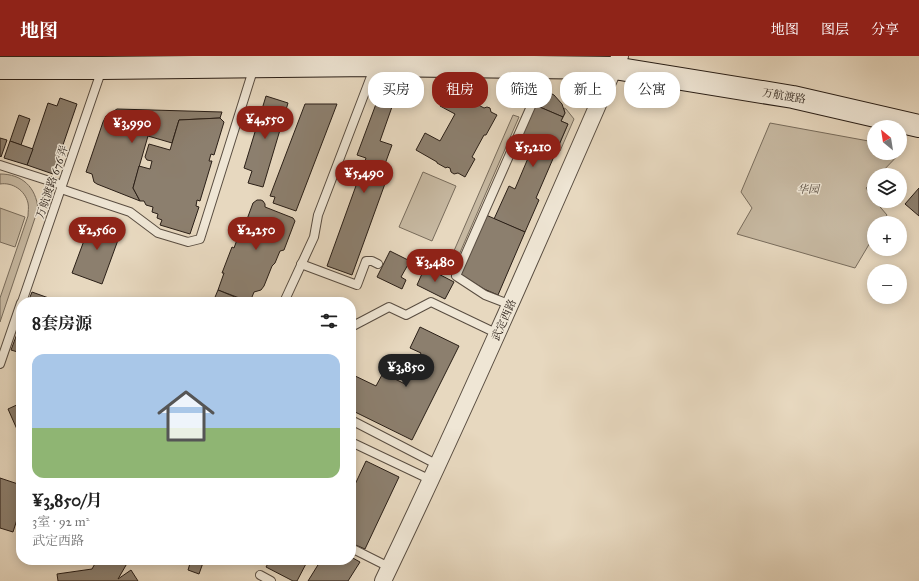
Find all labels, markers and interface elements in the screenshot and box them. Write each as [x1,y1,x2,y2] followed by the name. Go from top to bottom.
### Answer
[20,19,58,42] text: 地图
[771,21,799,38] text: 地图
[821,21,849,38] text: 图层
[871,21,899,38] text: 分享
[368,72,424,108] chip: 买房
[432,72,488,108] chip: 租房
[496,72,552,108] chip: 筛选
[560,72,616,108] chip: 新上
[624,72,680,108] chip: 公寓
[761,86,807,106] street label: 万航渡路
[232,106,298,140] pin: ¥4,550
[99,110,165,144] pin: ¥3,990
[246,111,284,127] text: ¥4,550
[113,115,151,131] text: ¥3,990
[867,120,907,160] north arrow
[867,120,907,304] map controls
[500,134,566,168] pin: ¥5,210
[515,139,551,155] text: ¥5,210
[33,144,71,220] street label: 万航渡路 676 弄
[331,160,397,194] pin: ¥5,490
[344,165,384,181] text: ¥5,490
[867,168,907,208] button: layers
[797,183,821,196] park label: 华园
[867,216,907,256] button: +
[64,217,130,251] pin: ¥2,560
[223,217,289,251] pin: ¥2,250
[78,222,116,238] text: ¥2,560
[237,222,275,238] text: ¥2,250
[402,249,468,283] pin: ¥3,480
[415,254,455,270] text: ¥3,480
[867,264,907,304] button: −
[489,297,519,343] street label: 武定西路
[318,310,340,332] icon: filters
[32,313,92,334] text: 8套房源
[373,354,439,388] pin: ¥3,850
[387,359,425,375] text: ¥3,850
[150,380,222,452] icon: home
[32,490,103,511] text: ¥3,850/月
[32,514,90,530] text: 3室 · 92 m²
[32,533,84,549] text: 武定西路

